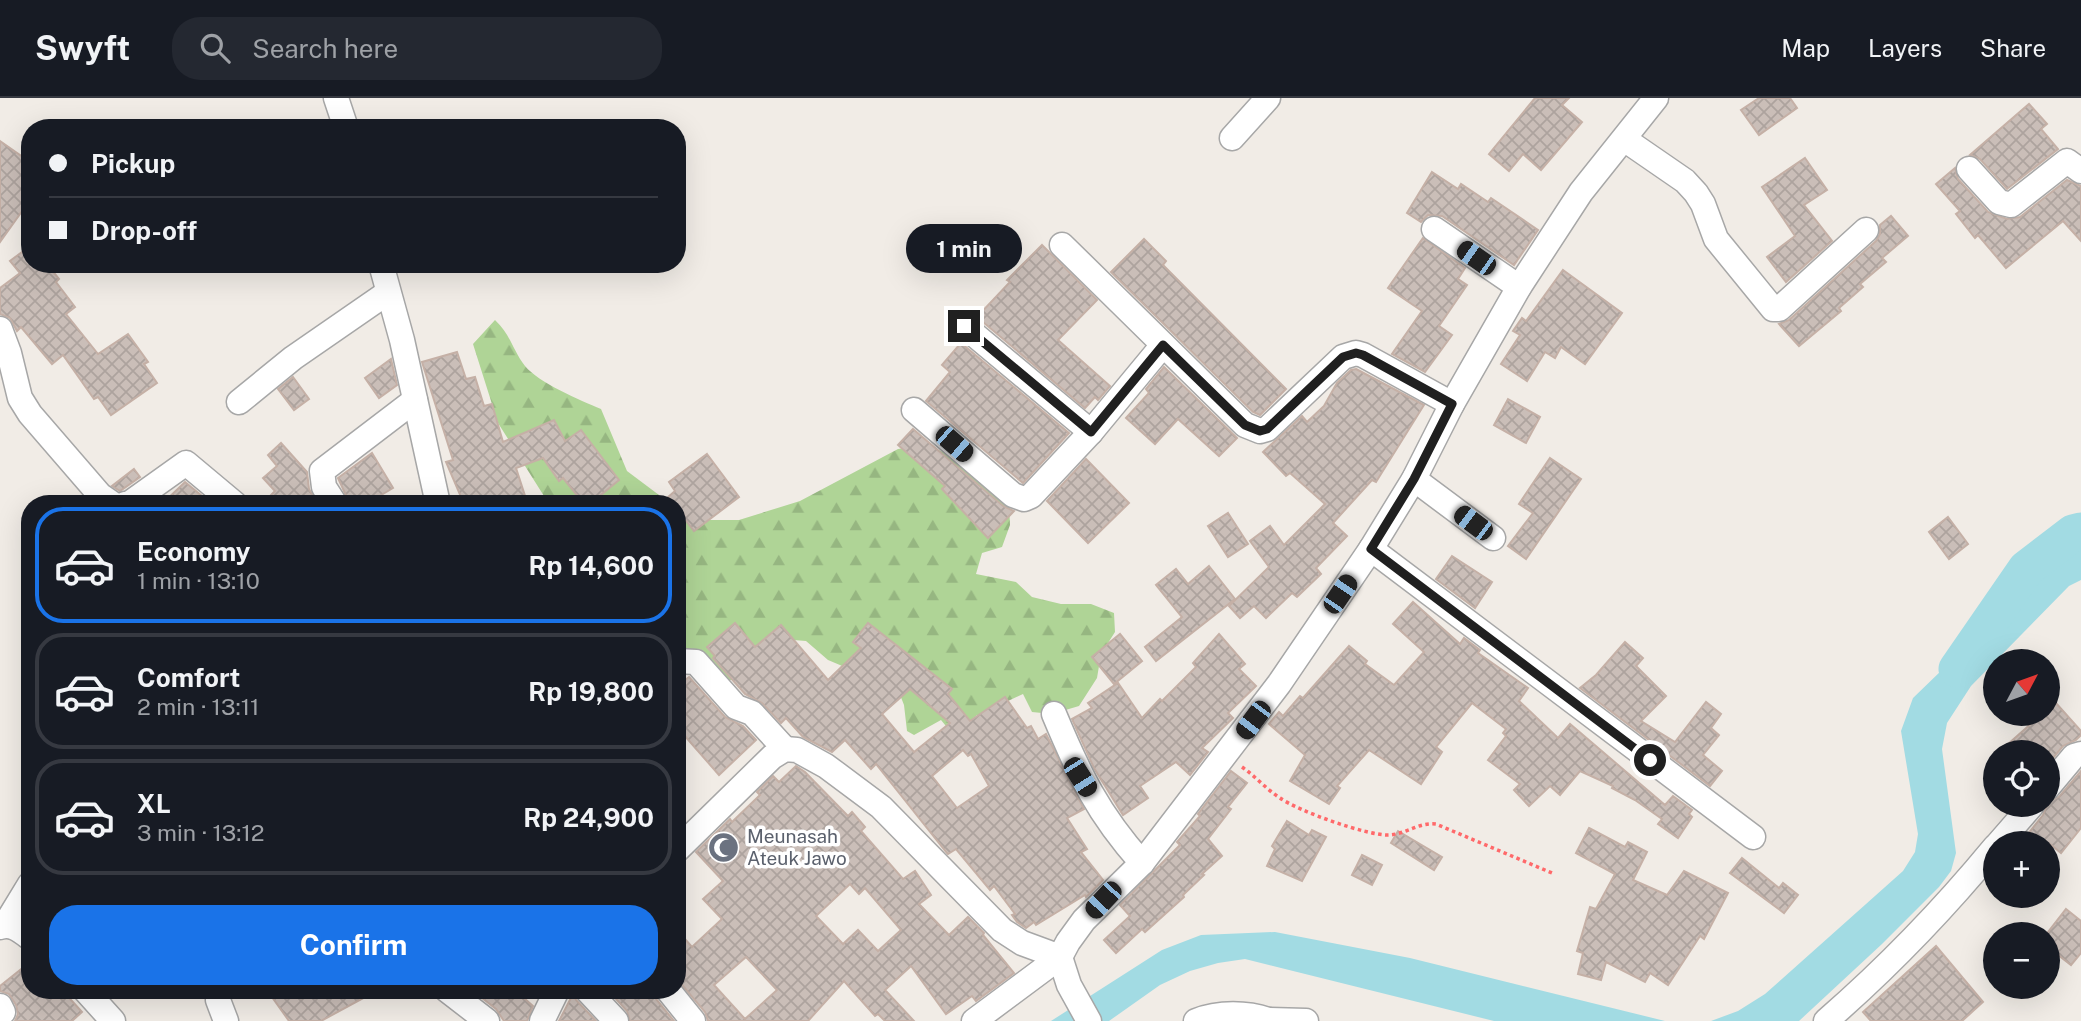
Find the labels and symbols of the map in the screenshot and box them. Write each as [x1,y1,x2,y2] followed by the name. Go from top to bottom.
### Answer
[906,224,1022,274] callout: 1 min
[1453,237,1500,279] car
[948,310,980,342] route end
[932,422,977,466] car
[1450,502,1497,544] car
[1320,571,1361,617] car
[1983,649,2060,726] north arrow
[1232,697,1275,743] car
[1634,744,1666,776] route start
[1060,754,1101,800] car
[747,825,847,869] place label: Meunasah Ateuk Jawo
[707,830,741,864] mosque icon: Meunasah Ateuk Jawo
[1081,877,1126,923] car

